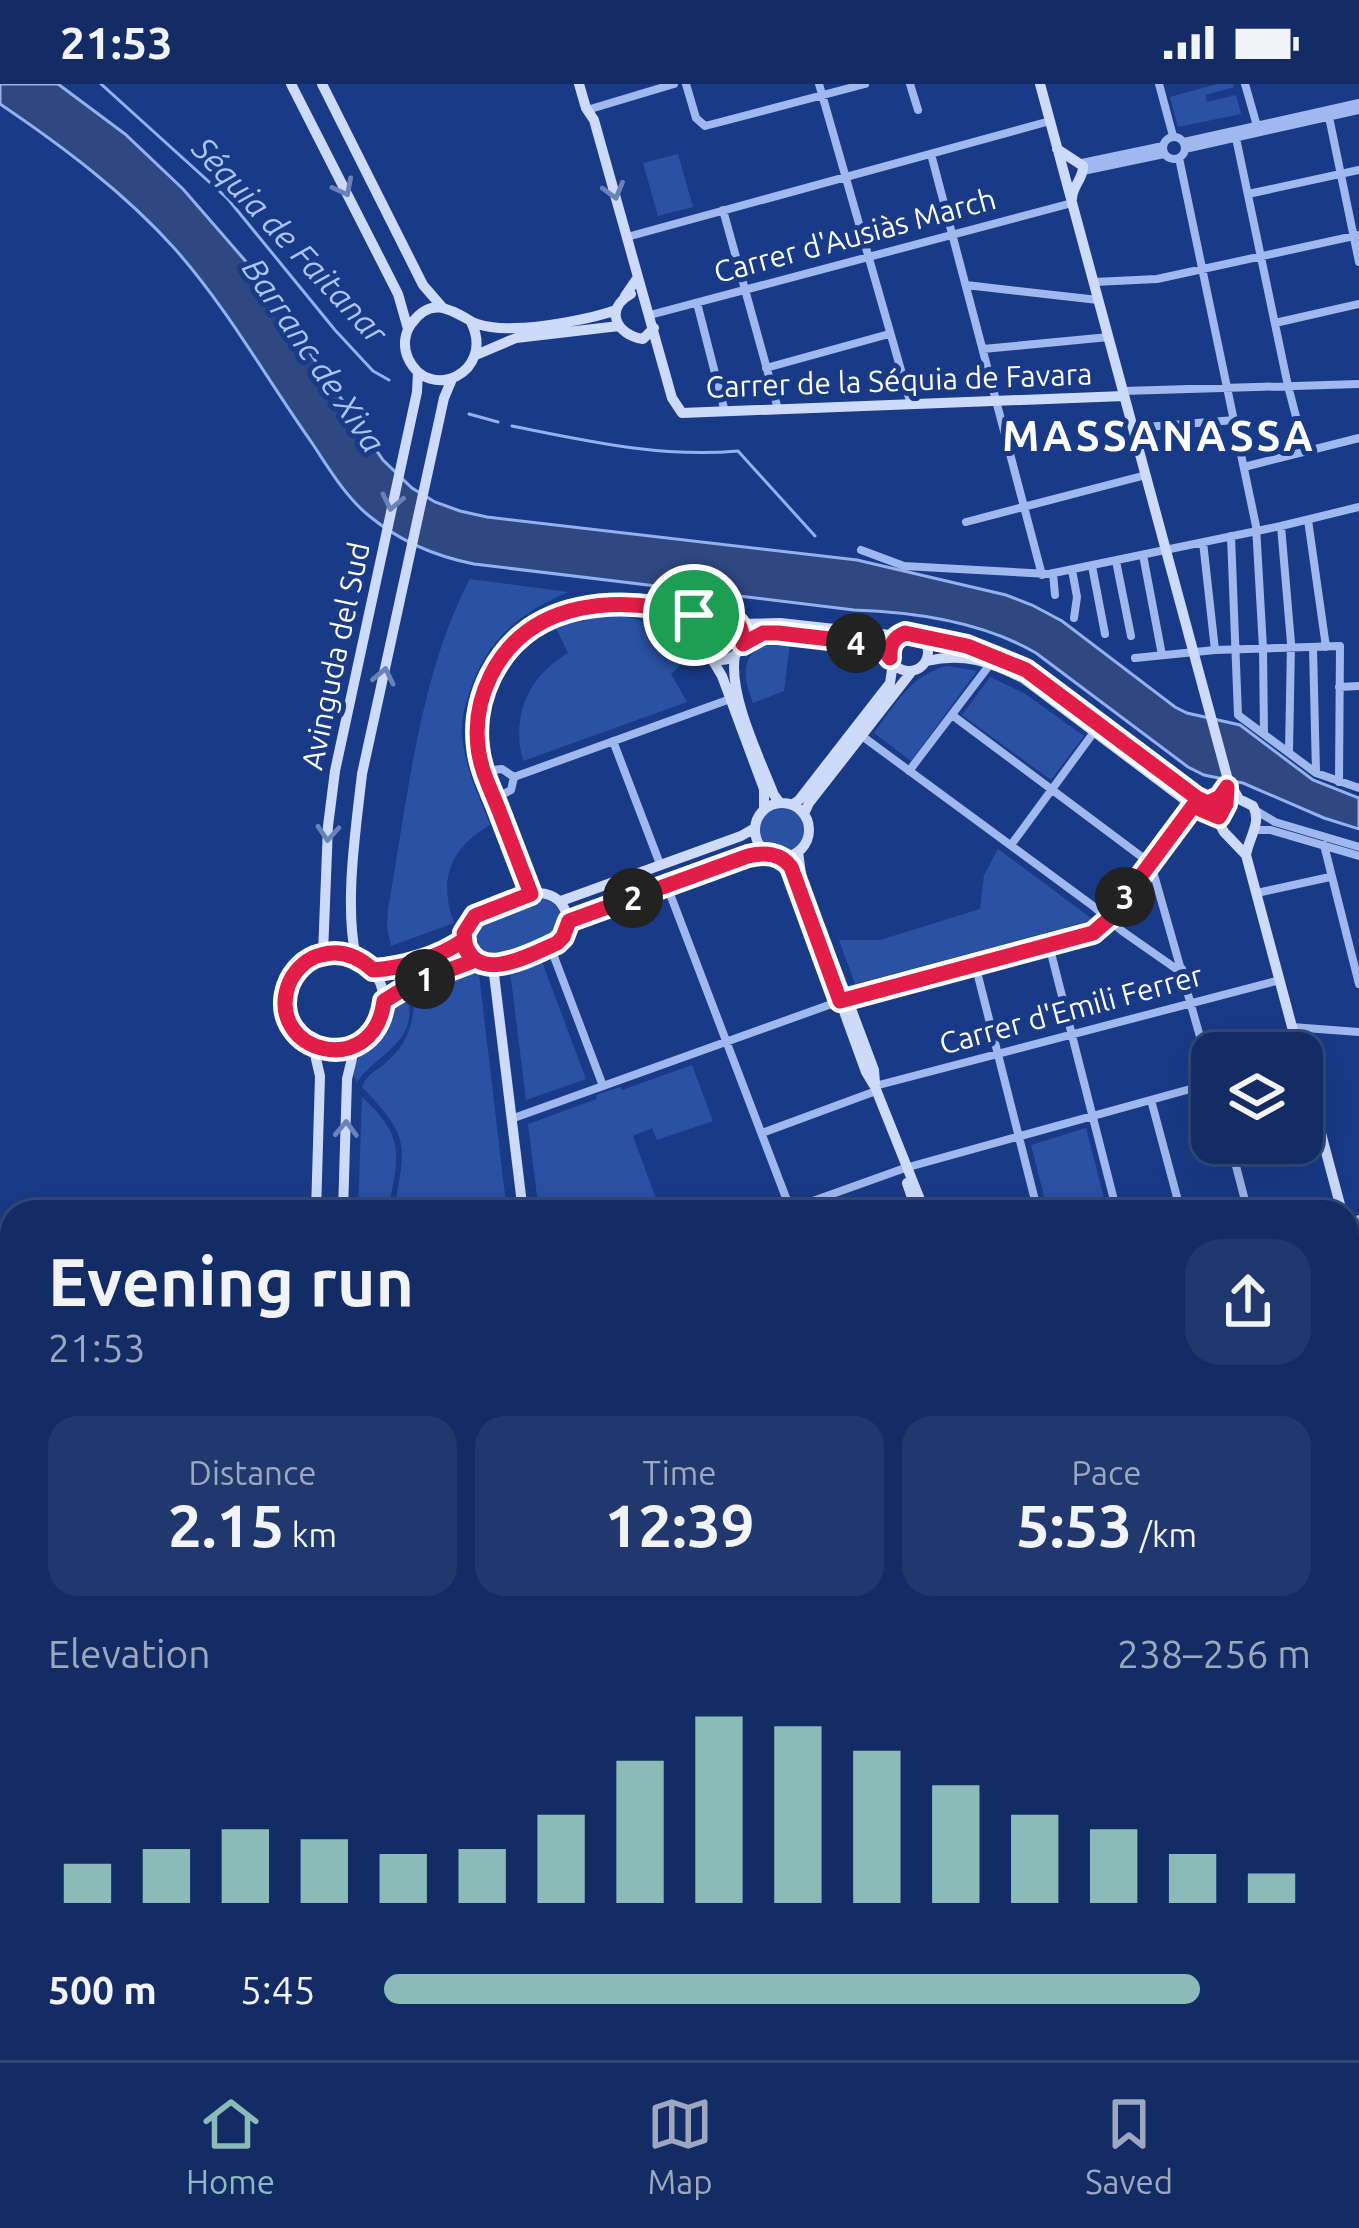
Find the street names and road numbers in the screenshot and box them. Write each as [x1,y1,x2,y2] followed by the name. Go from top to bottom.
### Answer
[710,181,999,289] street label: Carrer d'Ausiàs March
[705,356,1093,404] street label: Carrer de la Séquia de Favara
[294,539,376,773] street label: Avinguda del Sud
[935,957,1207,1061] street label: Carrer d'Emili Ferrer

